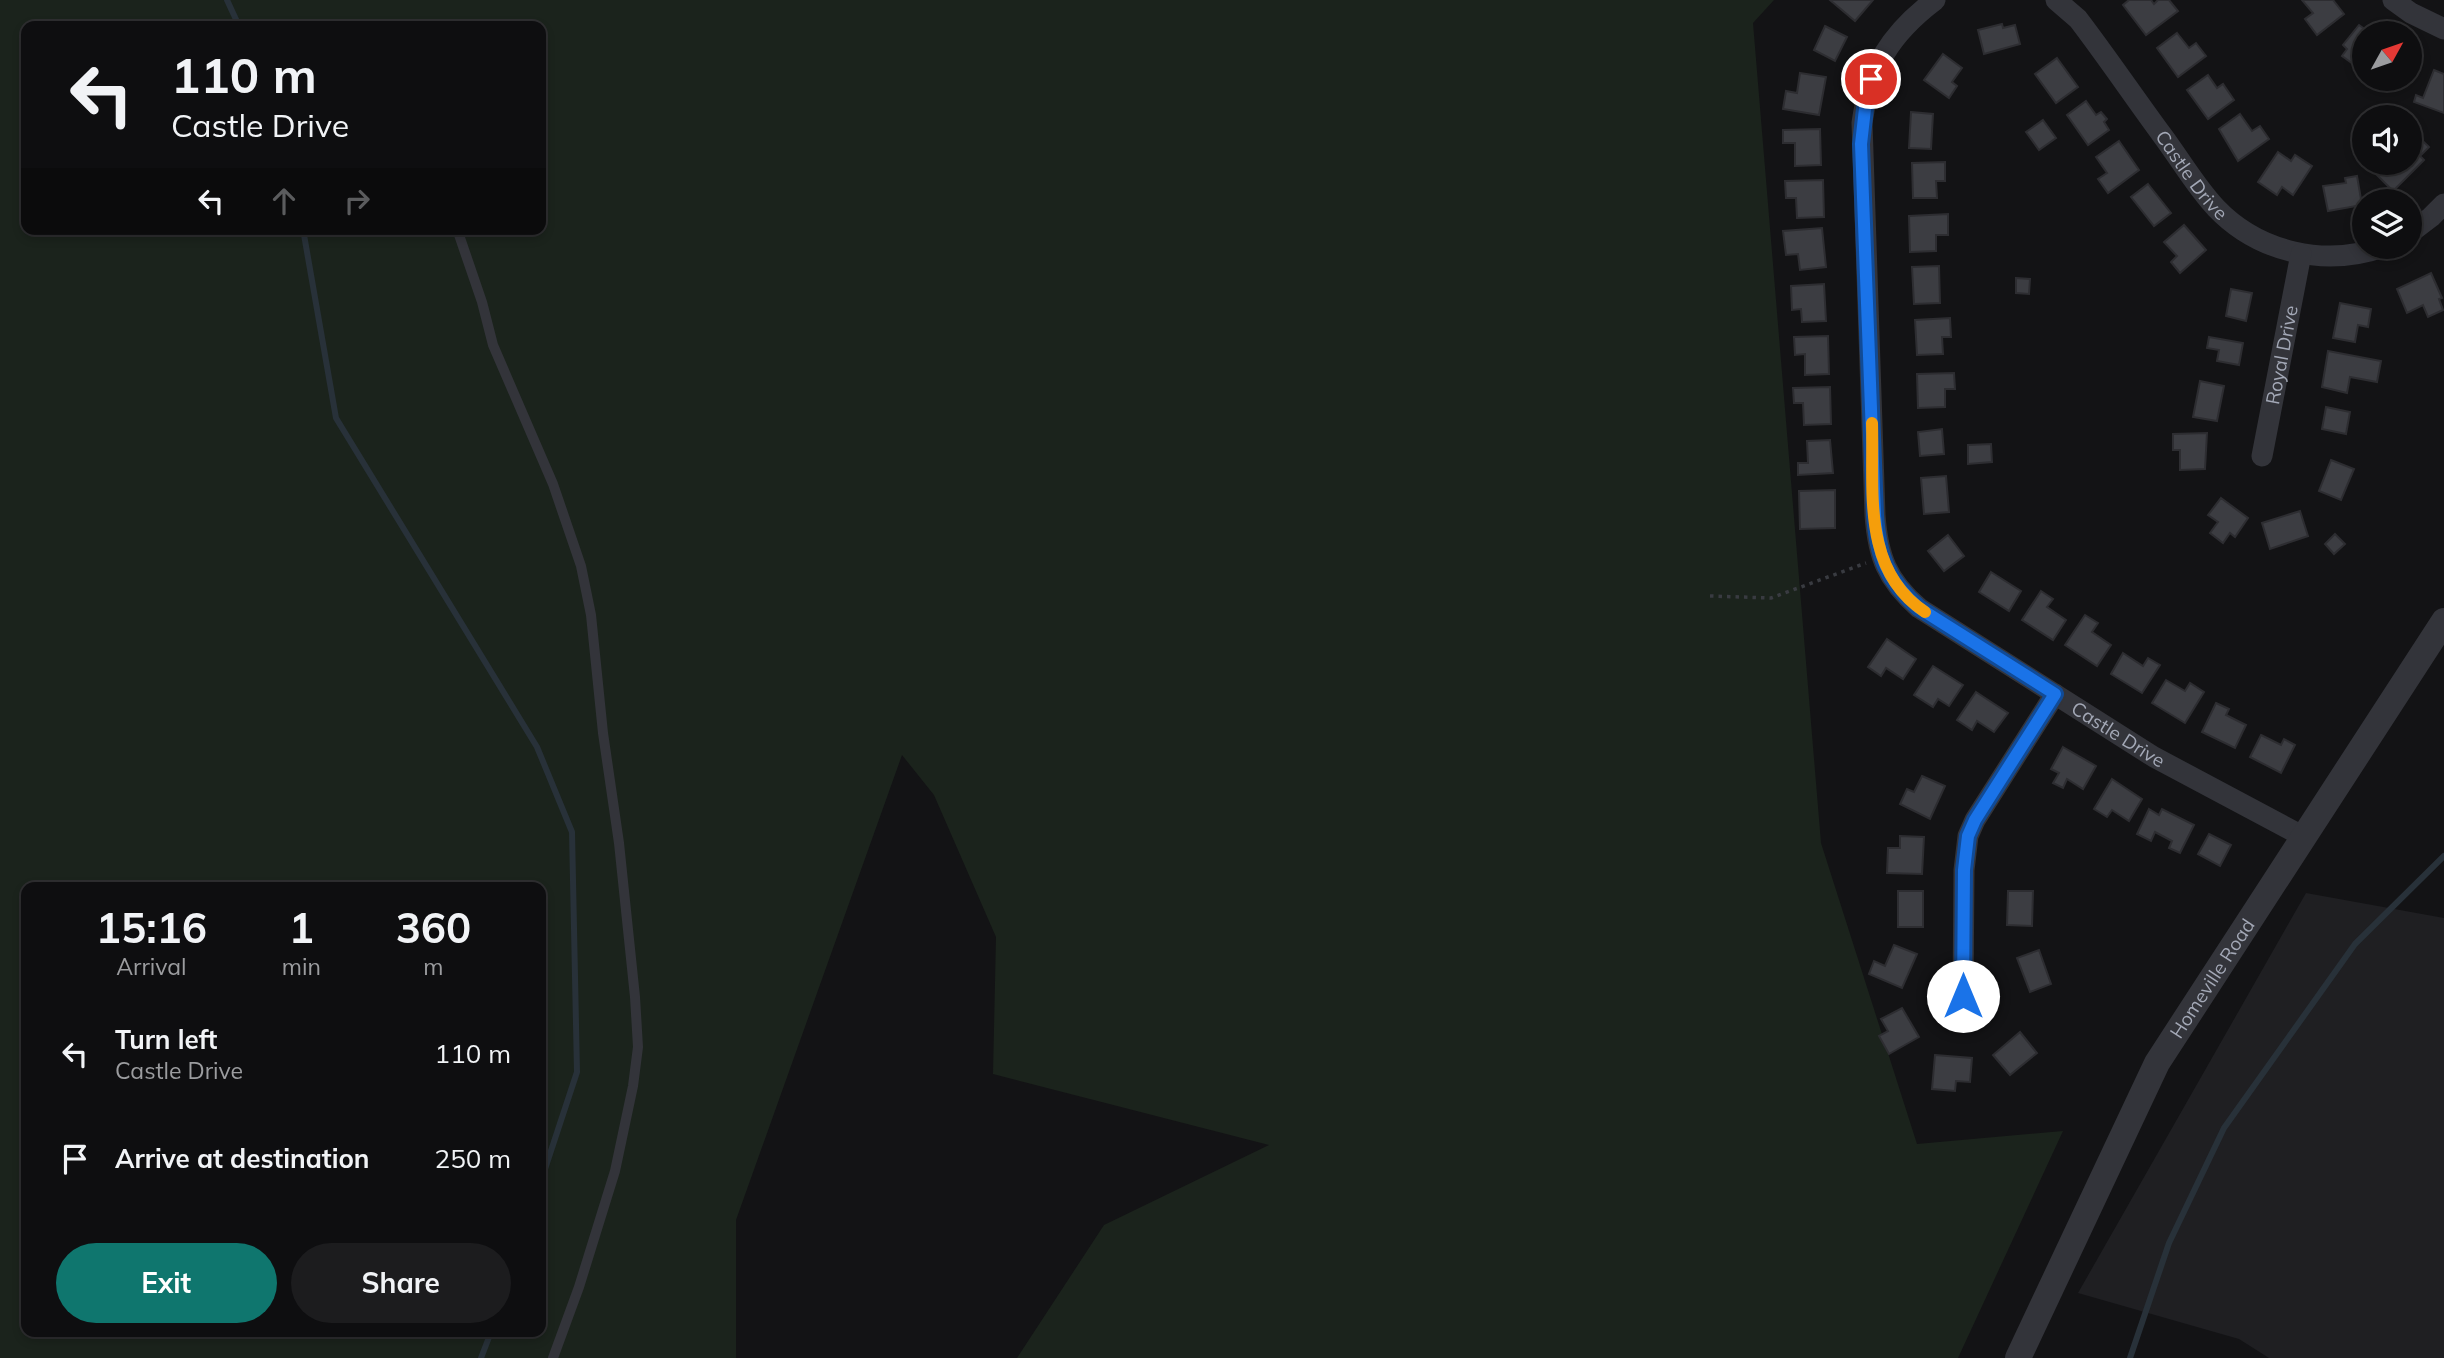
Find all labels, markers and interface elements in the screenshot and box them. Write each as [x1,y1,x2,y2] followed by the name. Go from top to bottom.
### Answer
[2352,21,2422,91] north arrow
[2352,21,2422,259] map controls
[171,44,317,105] text: 110 m
[56,49,147,140] icon: left
[1841,49,1901,109] pin
[1852,60,1890,98] icon: arrive
[171,105,349,145] text: Castle Drive
[2352,105,2422,175] button: sound
[2150,125,2233,225] street label: Castle Drive
[192,182,230,220] icon: left
[265,182,303,220] icon: ahead
[338,182,376,220] icon: right
[2352,189,2422,259] button: layers
[2260,303,2303,406] street label: Royal Drive
[2067,696,2169,773] street label: Castle Drive
[96,901,207,954] text: 15:16
[289,901,314,954] text: 1
[396,901,471,954] text: 360
[2164,914,2260,1043] street label: Homeville Road
[116,952,187,981] text: Arrival
[282,952,321,981] text: min
[423,952,444,981] text: m
[1926,959,2000,1033] position arrow
[115,1023,217,1056] text: Turn left
[56,1035,94,1073] icon: left
[435,1037,511,1070] text: 110 m
[115,1056,243,1085] text: Castle Drive
[56,1140,94,1178] icon: arrive
[115,1142,370,1175] text: Arrive at destination
[435,1142,511,1175] text: 250 m
[56,1243,277,1323] button: Exit
[291,1243,511,1323] button: Share

